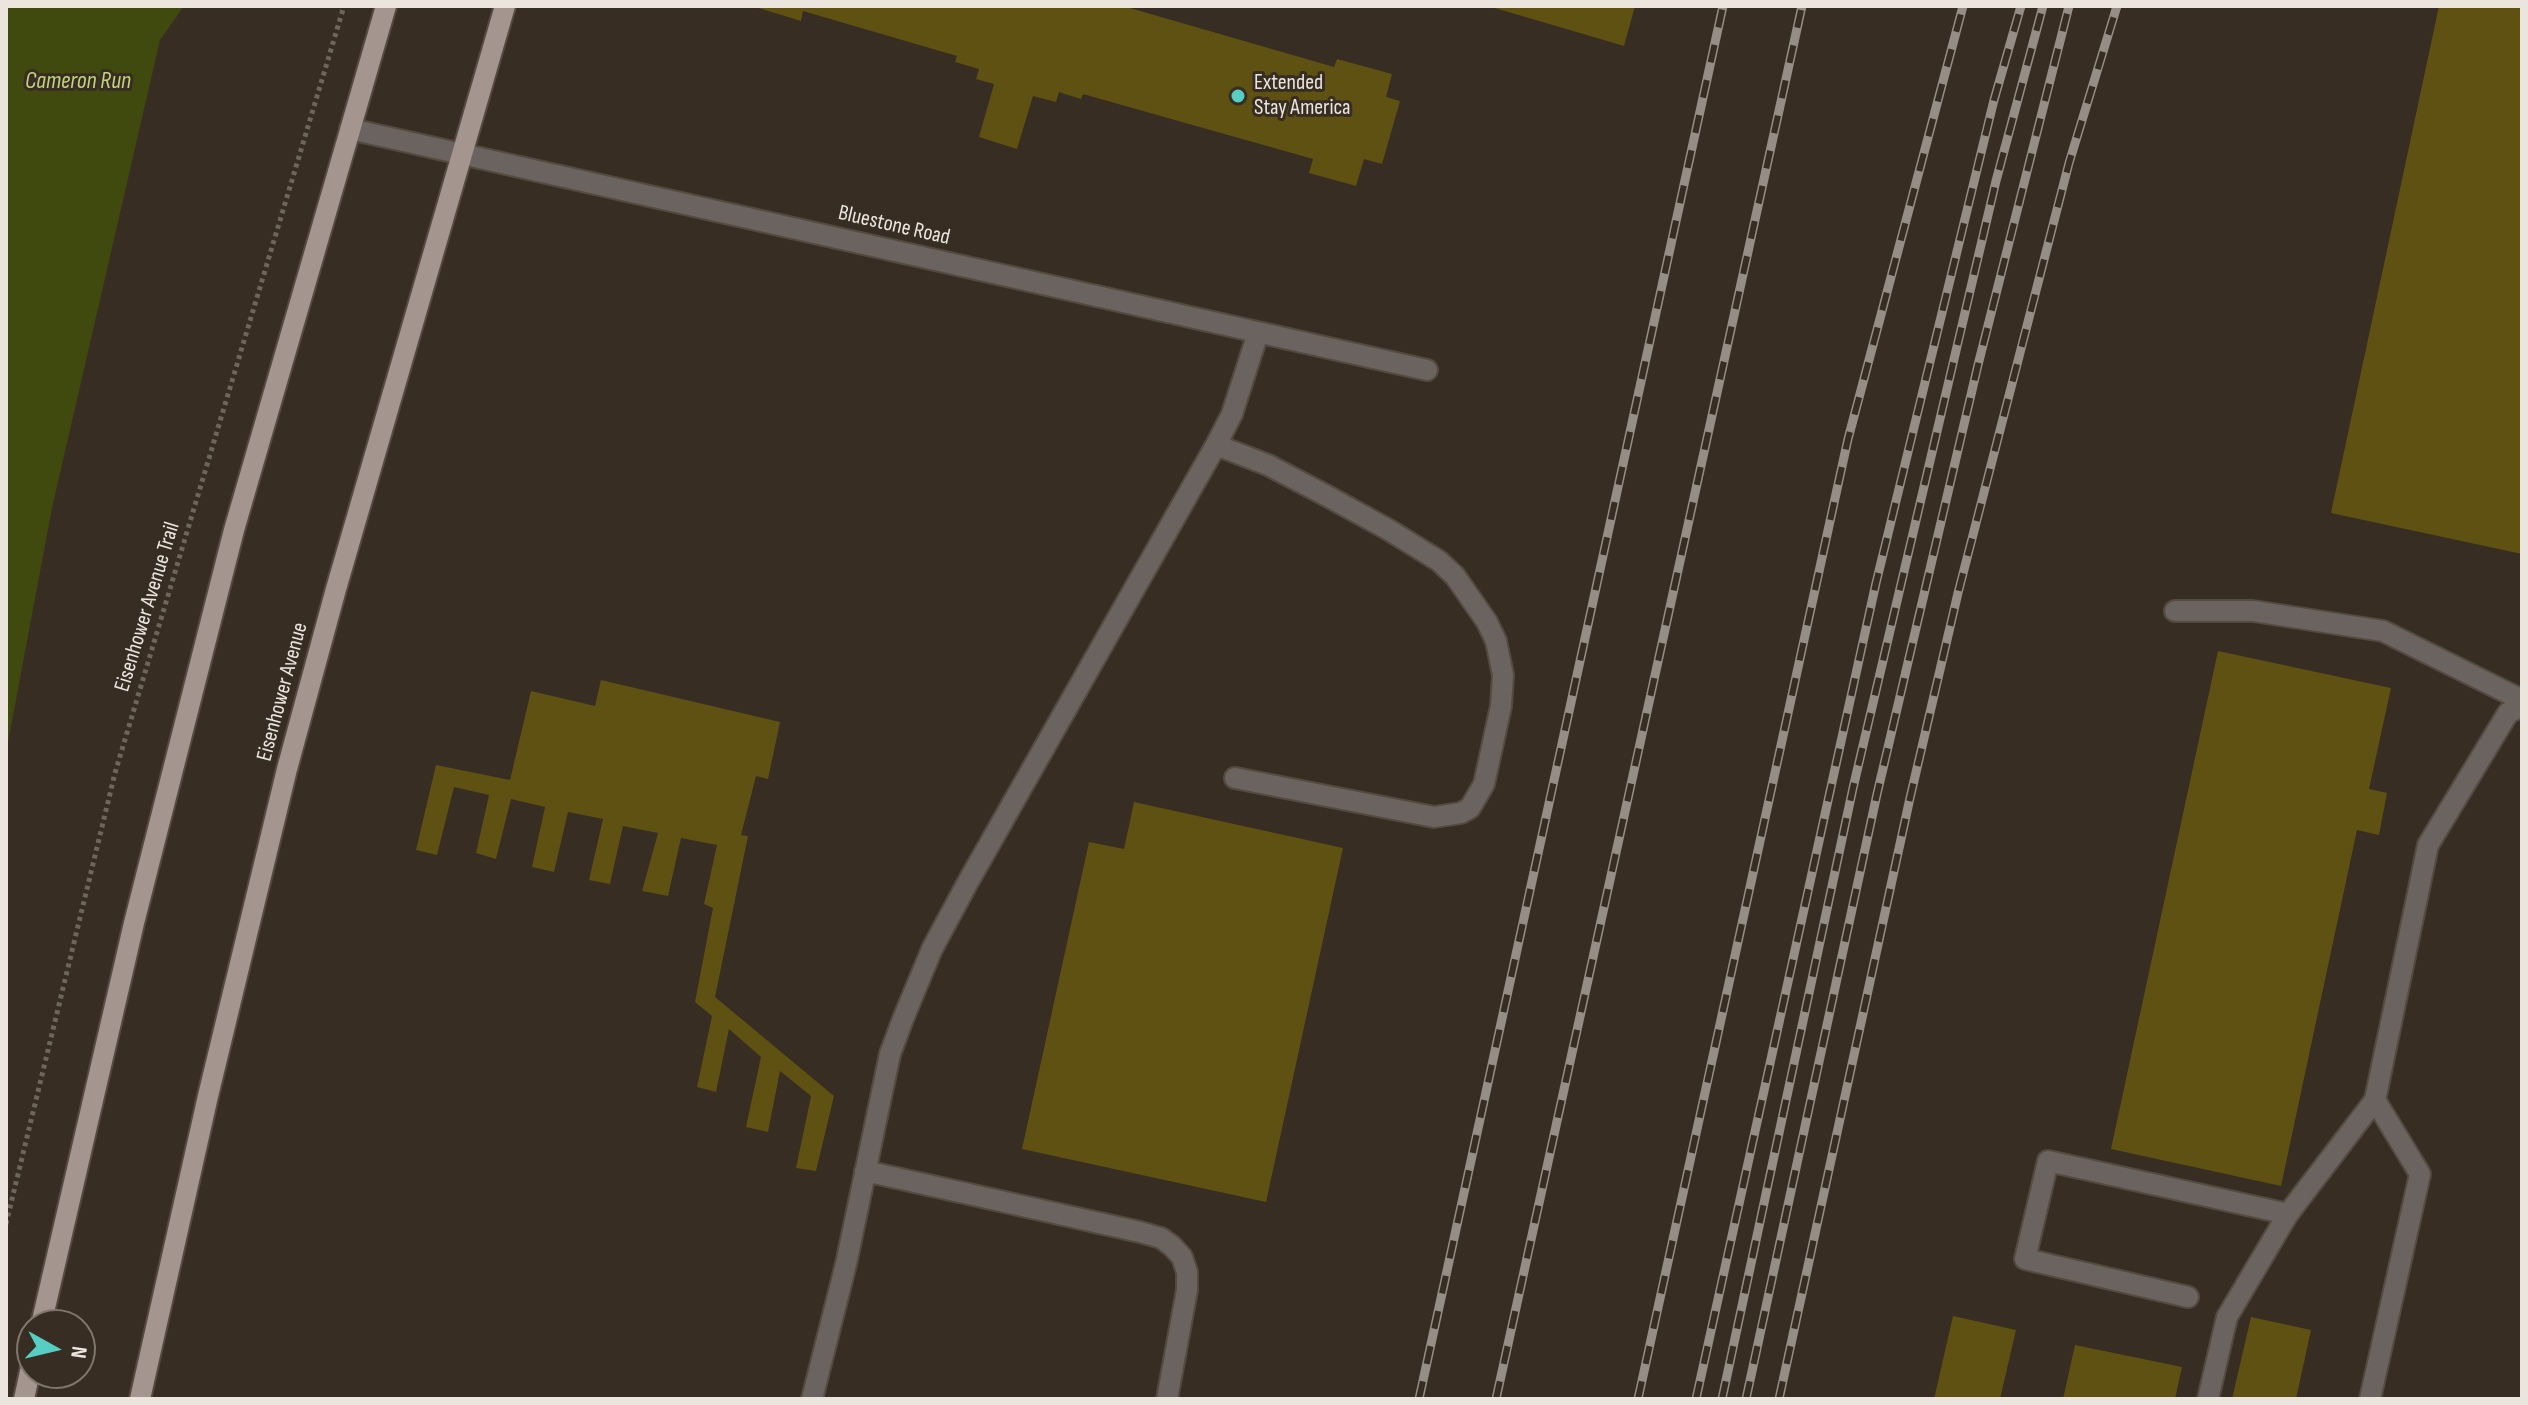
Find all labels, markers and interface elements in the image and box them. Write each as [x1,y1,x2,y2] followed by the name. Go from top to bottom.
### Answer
[25,68,131,96] water label: Cameron Run
[1254,70,1351,122] place label: Extended Stay America
[1229,87,1247,105] marker: Extended Stay America
[836,200,952,252] street label: Bluestone Road
[110,519,186,695] street label: Eisenhower Avenue Trail
[252,620,314,764] street label: Eisenhower Avenue
[16,1309,96,1389] north arrow
[64,1344,92,1360] text: N

